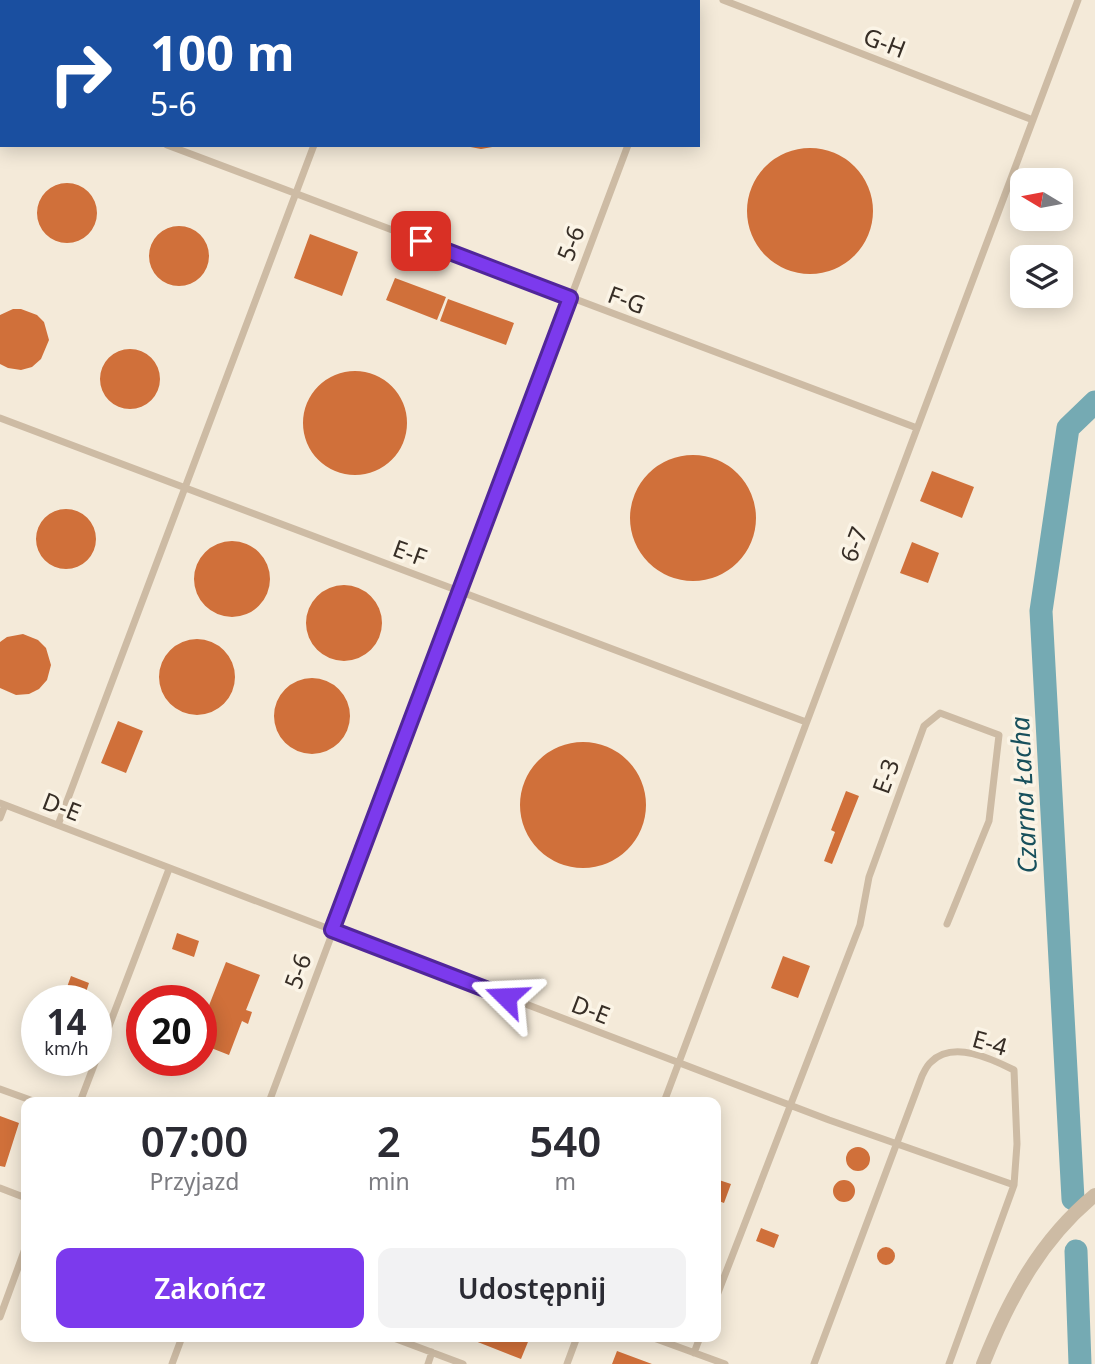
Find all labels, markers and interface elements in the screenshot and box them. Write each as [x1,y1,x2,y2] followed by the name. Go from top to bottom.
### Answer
[150,19,295,85] text: 100 m
[859,19,911,65] street label: G-H
[35,28,126,119] icon: right
[150,82,197,125] text: 5-6
[1010,168,1073,231] north arrow
[1010,168,1073,308] map controls
[391,211,451,271] pin
[548,221,592,265] street label: 5-6
[402,222,440,260] icon: arrive
[1010,245,1073,308] button: layers
[604,277,650,321] street label: F-G
[831,522,875,566] street label: 6-7
[389,531,431,573] street label: E-F
[1001,715,1045,874] water label: Czarna Łacha
[864,754,906,798] street label: E-3
[38,784,86,828] street label: D-E
[275,949,319,993] street label: 5-6
[469,960,543,1034] position arrow
[126,985,217,1076] speed limit sign: 20
[567,987,615,1031] street label: D-E
[46,998,87,1045] text: 14
[969,1021,1012,1063] street label: E-4
[44,1036,89,1060] text: km/h
[141,1112,248,1169] text: 07:00
[377,1112,401,1169] text: 2
[529,1112,601,1169] text: 540
[150,1165,239,1197] text: Przyjazd
[368,1165,410,1197] text: min
[555,1165,576,1197] text: m
[56,1248,364,1328] button: Zakończ
[378,1248,686,1328] button: Udostępnij

